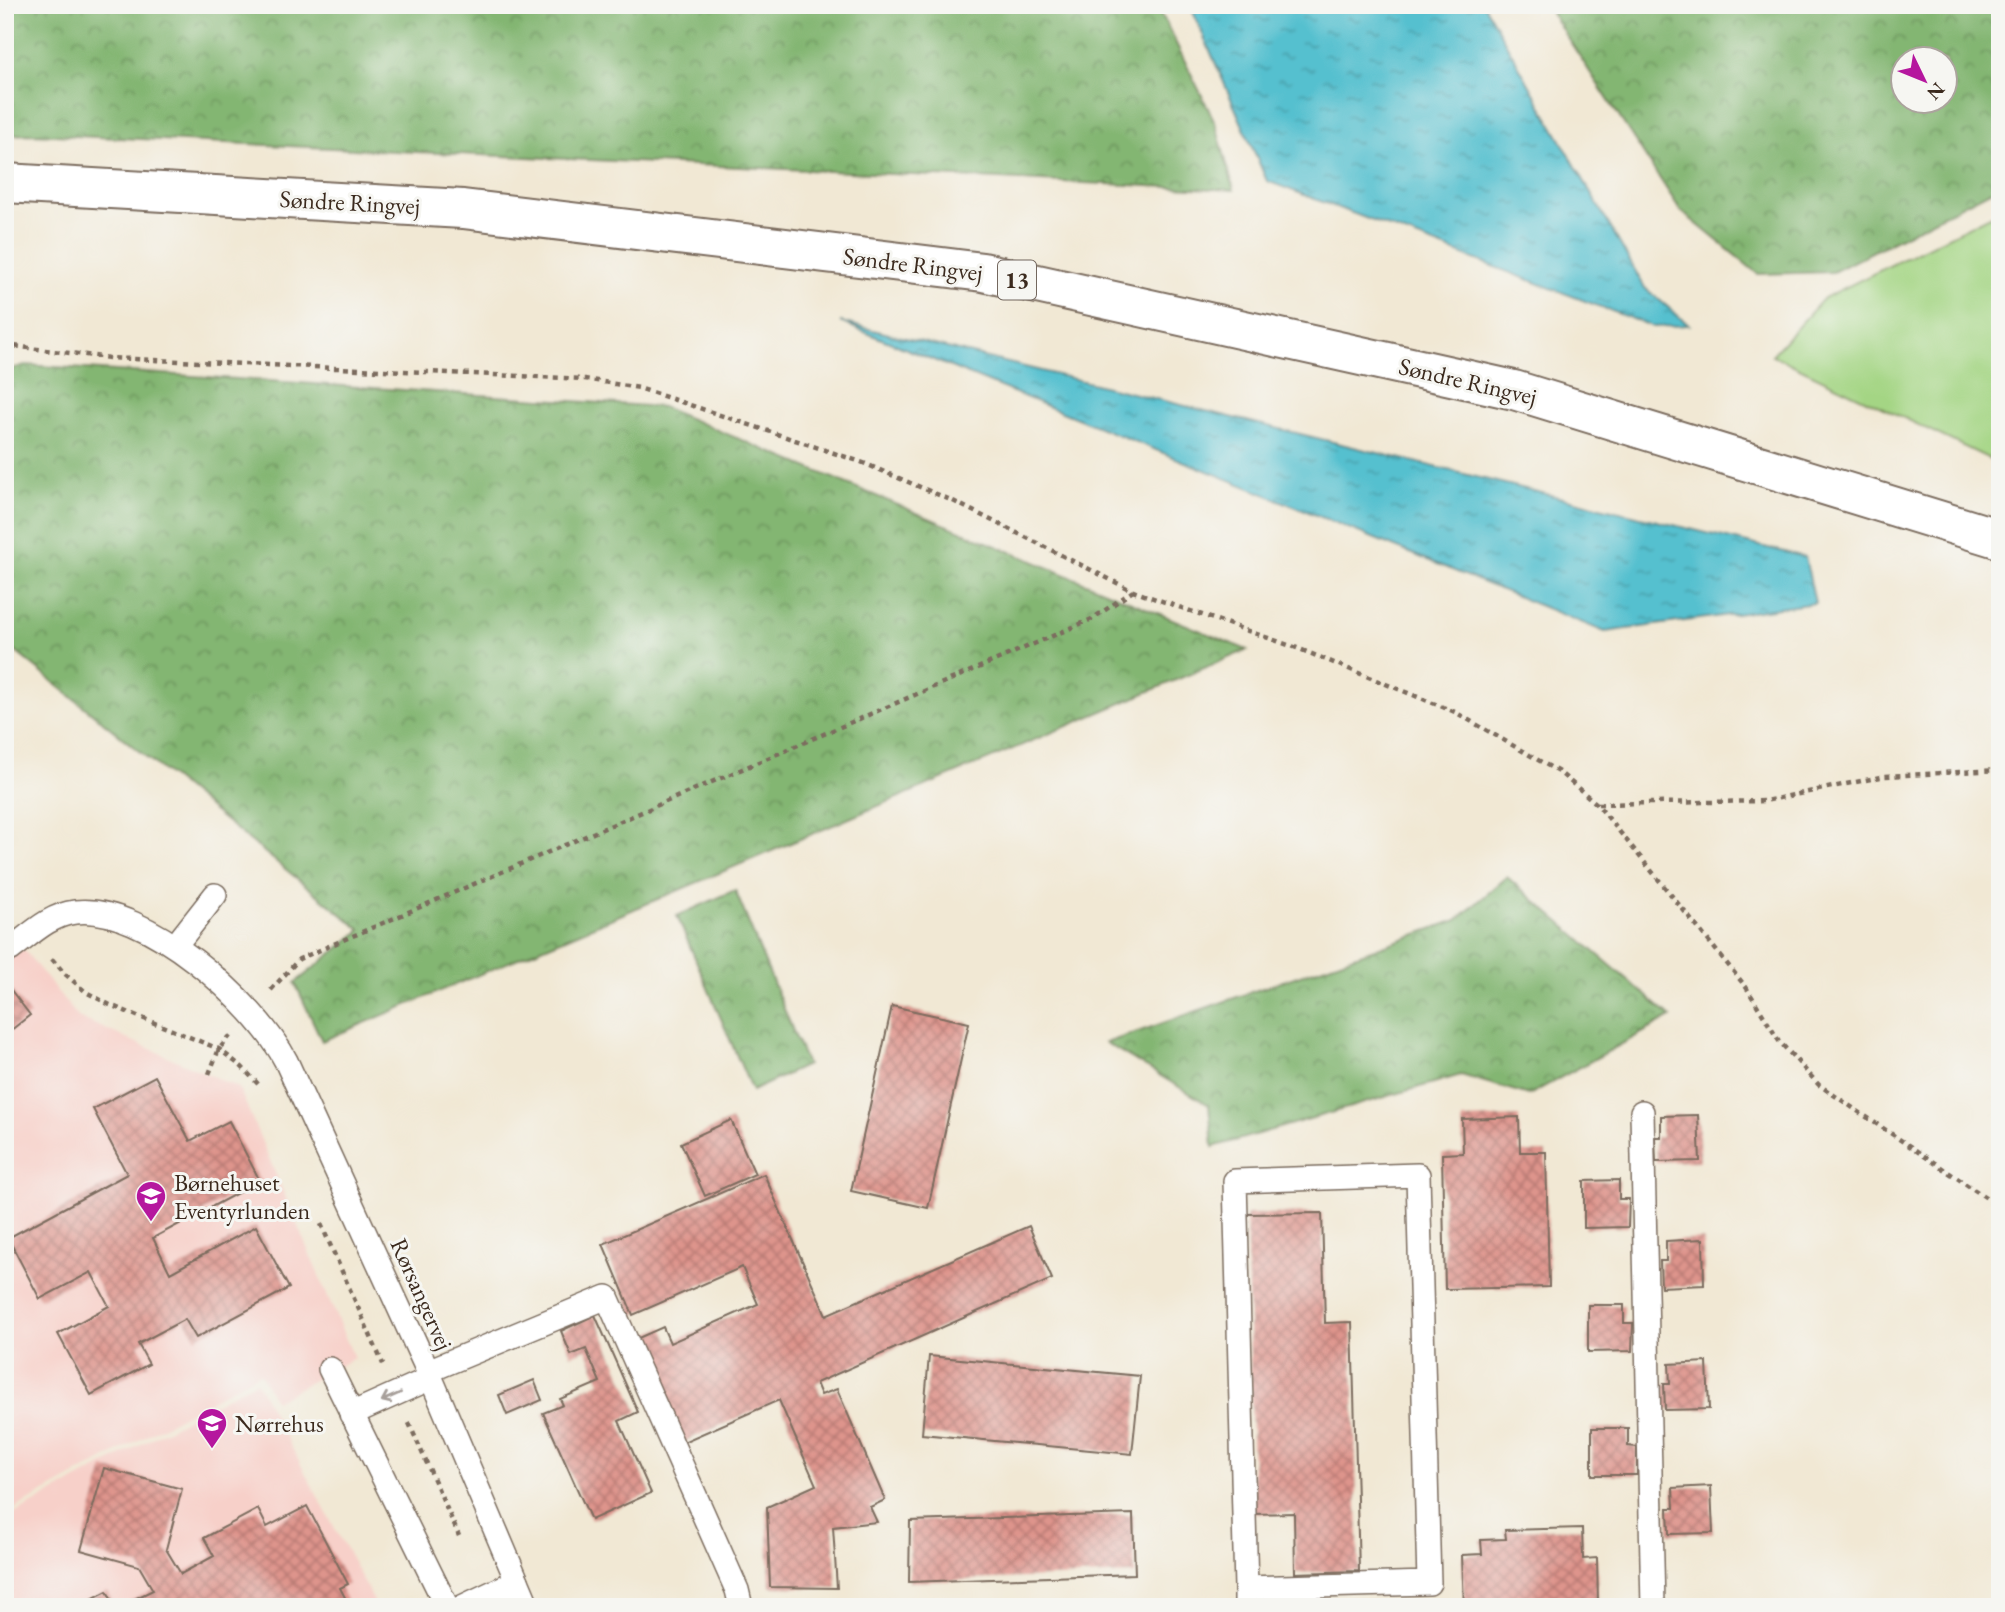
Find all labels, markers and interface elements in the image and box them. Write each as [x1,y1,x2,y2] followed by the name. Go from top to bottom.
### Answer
[1890,46,1960,116] north arrow
[1921,77,1950,106] text: N
[279,183,421,221] street label: Søndre Ringvej
[841,240,985,288] street label: Søndre Ringvej
[998,260,1036,300] road number: 13
[1396,350,1540,412] street label: Søndre Ringvej
[174,1167,310,1226] place label: Børnehuset Eventyrlunden
[134,1179,168,1223] school or university icon: Børnehuset Eventyrlunden
[384,1233,460,1355] street label: Rørsangervej
[381,1391,402,1404] one-way arrow
[195,1406,229,1450] school or university icon: Nørrehus
[235,1408,324,1439] place label: Nørrehus

